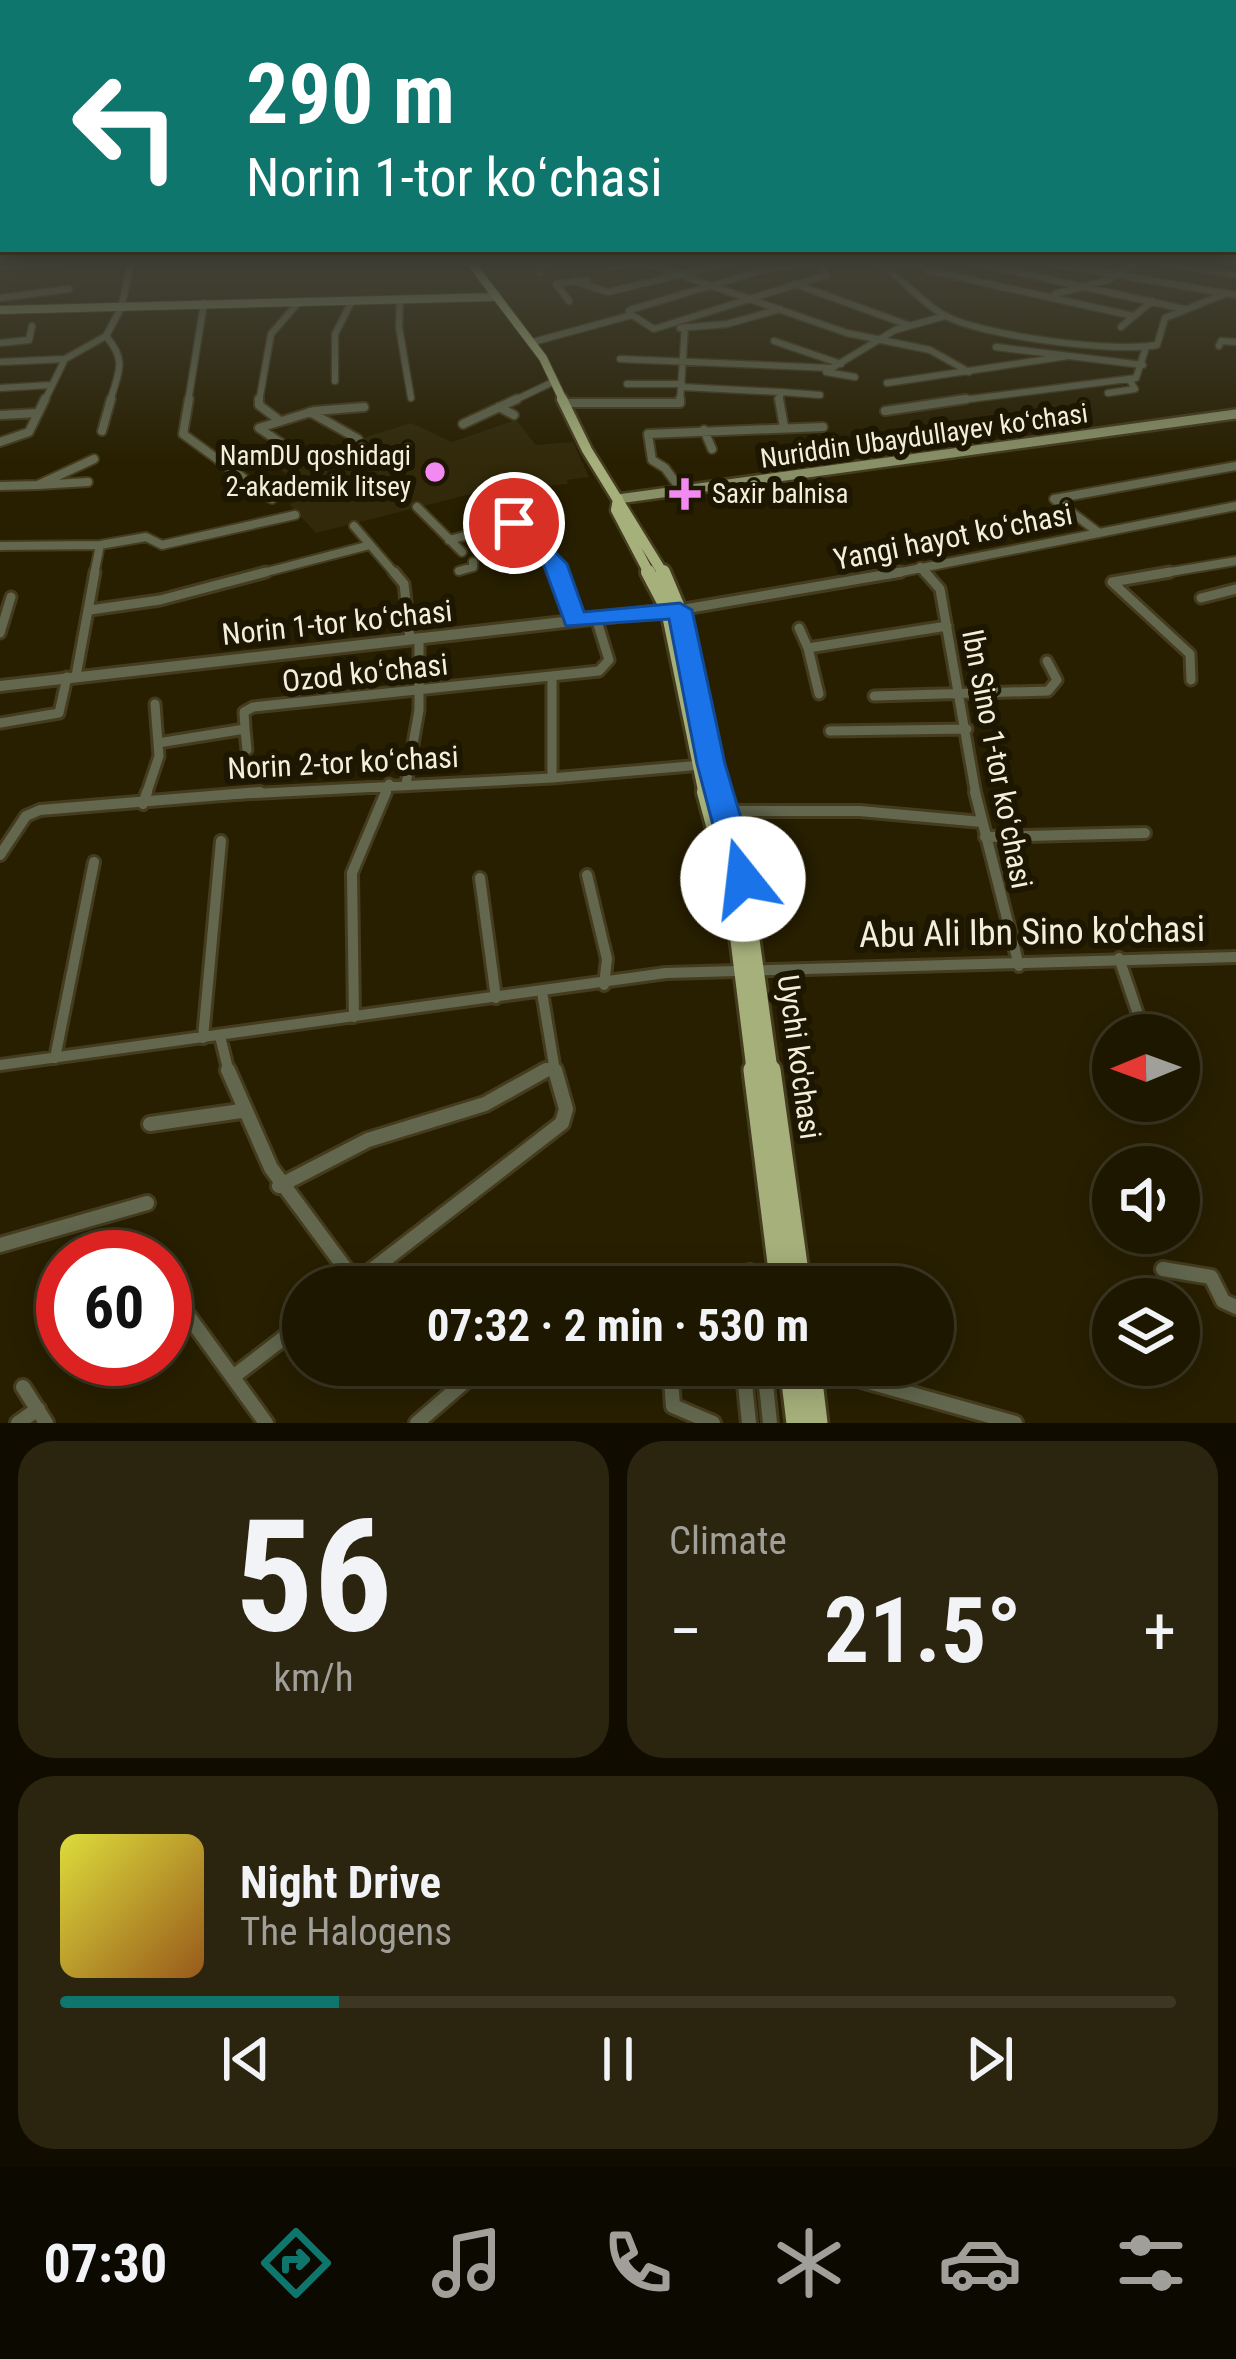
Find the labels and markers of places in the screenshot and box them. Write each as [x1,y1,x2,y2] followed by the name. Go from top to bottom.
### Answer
[220,440,411,503] place label: NamDU qoshidagi 2-akademik litsey
[422,459,448,485] marker: NamDU qoshidagi 2-akademik litsey
[463,472,565,574] pin
[669,478,701,510] marker: Saxir balnisa
[712,478,848,510] place label: Saxir balnisa

